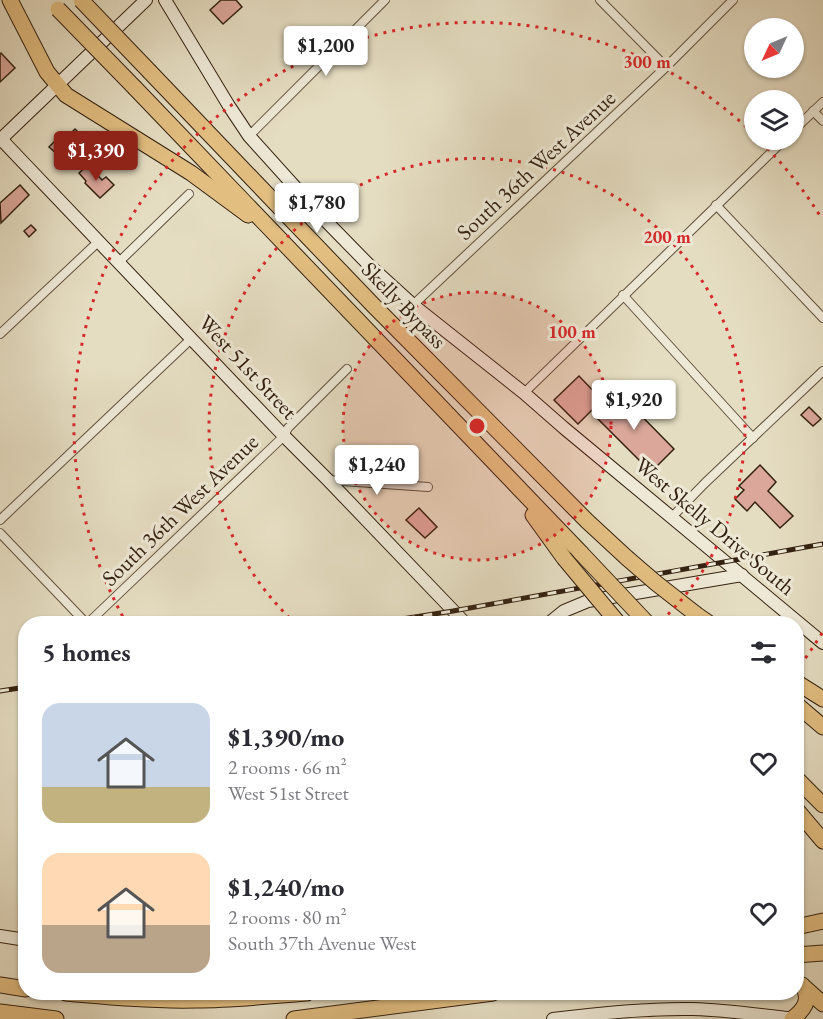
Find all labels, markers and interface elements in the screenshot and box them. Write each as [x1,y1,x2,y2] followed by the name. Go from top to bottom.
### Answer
[744,18,804,78] north arrow
[744,18,804,150] map controls
[277,26,375,77] pin: $1,200
[298,32,354,58] text: $1,200
[623,50,671,73] text: 300 m
[450,83,622,246] street label: South 36th West Avenue
[744,90,804,150] button: layers
[47,131,145,182] pin: $1,390
[68,137,124,163] text: $1,390
[268,183,366,234] pin: $1,780
[289,189,345,215] text: $1,780
[643,225,691,248] text: 200 m
[355,255,453,355] street label: Skelly Bypass
[192,309,304,426] street label: West 51st Street
[548,320,596,343] text: 100 m
[585,380,683,431] pin: $1,920
[606,386,662,412] text: $1,920
[467,416,487,436] centre of rings
[95,427,265,592] street label: South 36th West Avenue
[328,445,426,496] pin: $1,240
[629,450,801,602] street label: West Skelly Drive South
[349,451,405,477] text: $1,240
[42,635,131,669] text: 5 homes
[747,636,780,669] icon: filters
[228,720,344,754] text: $1,390/mo
[90,727,162,799] icon: home
[747,747,780,780] icon: heart
[228,754,347,780] text: 2 rooms · 66 m²
[228,780,349,806] text: West 51st Street
[228,870,344,904] text: $1,240/mo
[90,877,162,949] icon: home
[747,897,780,930] icon: heart
[228,904,347,930] text: 2 rooms · 80 m²
[228,930,416,956] text: South 37th Avenue West

